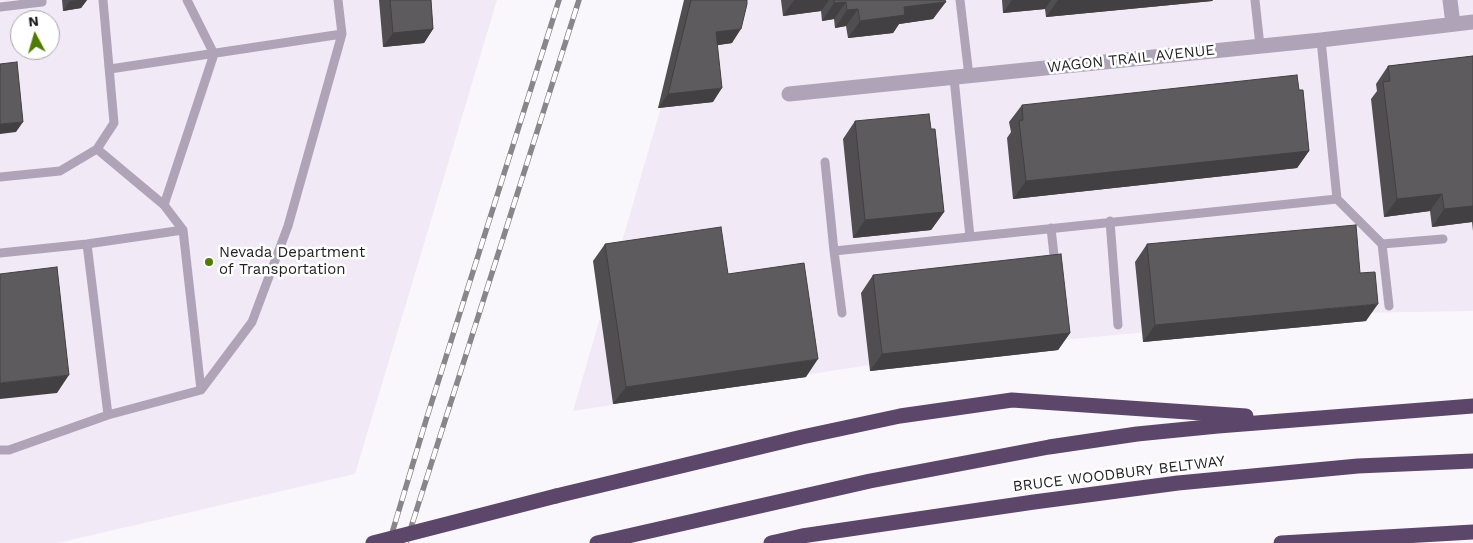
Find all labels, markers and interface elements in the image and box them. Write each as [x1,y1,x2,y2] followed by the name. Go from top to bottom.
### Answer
[10,10,60,60] north arrow
[28,13,40,30] text: N
[1046,41,1216,77] street label: WAGON TRAIL AVENUE
[219,244,365,279] place label: Nevada Department of Transportation
[203,256,215,268] marker: Nevada Department of Transportation
[1012,452,1226,496] street label: BRUCE WOODBURY BELTWAY

